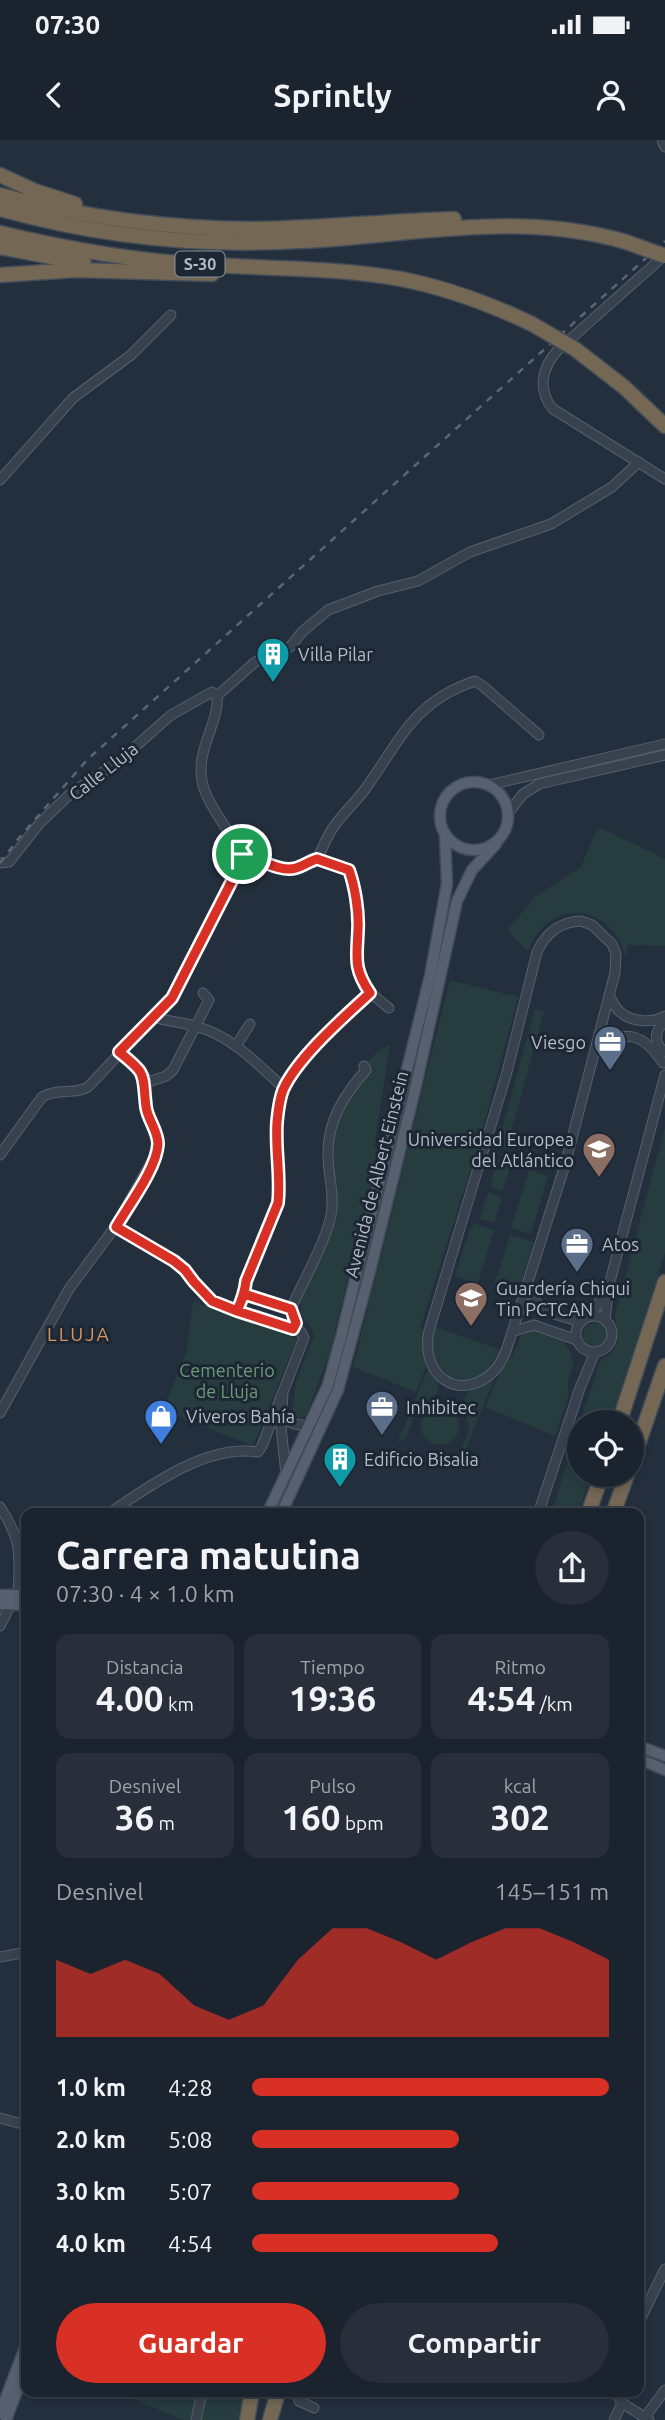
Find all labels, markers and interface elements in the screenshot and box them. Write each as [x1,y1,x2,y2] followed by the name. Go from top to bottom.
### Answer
[35,10,100,39] text: 07:30
[35,76,73,114] icon: back
[592,76,630,114] icon: person
[273,77,392,113] text: Sprintly
[176,252,224,276] road number: S-30
[254,635,292,684] building icon: Villa Pilar
[298,644,373,664] place label: Villa Pilar
[65,738,141,804] street label: Calle Lluja
[212,824,272,884] pin
[223,835,261,873] icon: arrive
[591,1023,629,1072] office icon: Viesgo
[531,1032,586,1052] place label: Viesgo
[341,1069,411,1279] street label: Avenida de Albert Einstein
[408,1129,574,1170] place label: Universidad Europea del Atlántico
[580,1130,618,1179] school or university icon: Universidad Europea del Atlántico
[558,1225,596,1274] office icon: Atos
[602,1234,639,1254] place label: Atos
[496,1278,630,1319] place label: Guardería Chiqui Tin PCTCAN
[452,1279,490,1328] school or university icon: Guardería Chiqui Tin PCTCAN
[47,1323,111,1345] district label: LLUJA
[179,1360,275,1401] park label: Cementerio de Lluja
[363,1388,401,1437] office icon: Inhibitec
[142,1397,180,1446] shop icon: Viveros Bahía
[406,1397,476,1417] place label: Inhibitec
[186,1406,295,1426] place label: Viveros Bahía
[567,1410,644,1487] map controls
[567,1410,644,1487] button: locate
[321,1440,359,1489] building icon: Edificio Bisalia
[364,1449,479,1469] place label: Edificio Bisalia
[535,1531,609,1605] button: share
[56,1534,361,1576] text: Carrera matutina
[56,1581,235,1606] text: 07:30 · 4 × 1.0 km
[106,1656,184,1678] text: Distancia
[300,1656,365,1678] text: Tiempo
[494,1656,546,1678] text: Ritmo
[96,1678,164,1718] text: 4.00
[289,1678,376,1718] text: 19:36
[468,1678,535,1718] text: 4:54
[164,1693,194,1715] text: km
[535,1693,573,1715] text: /km
[109,1775,181,1797] text: Desnivel
[309,1775,356,1797] text: Pulso
[504,1775,537,1797] text: kcal
[115,1797,154,1837] text: 36
[281,1797,341,1837] text: 160
[491,1797,550,1837] text: 302
[154,1812,175,1834] text: m
[341,1812,384,1834] text: bpm
[56,1879,144,1904] text: Desnivel
[495,1879,609,1904] text: 145–151 m
[56,2075,126,2100] text: 1.0 km
[168,2075,213,2100] text: 4:28
[56,2127,126,2152] text: 2.0 km
[168,2127,213,2152] text: 5:08
[56,2179,126,2204] text: 3.0 km
[168,2179,213,2204] text: 5:07
[56,2231,126,2256] text: 4.0 km
[168,2231,213,2256] text: 4:54
[56,2303,326,2383] button: Guardar
[340,2303,609,2383] button: Compartir

